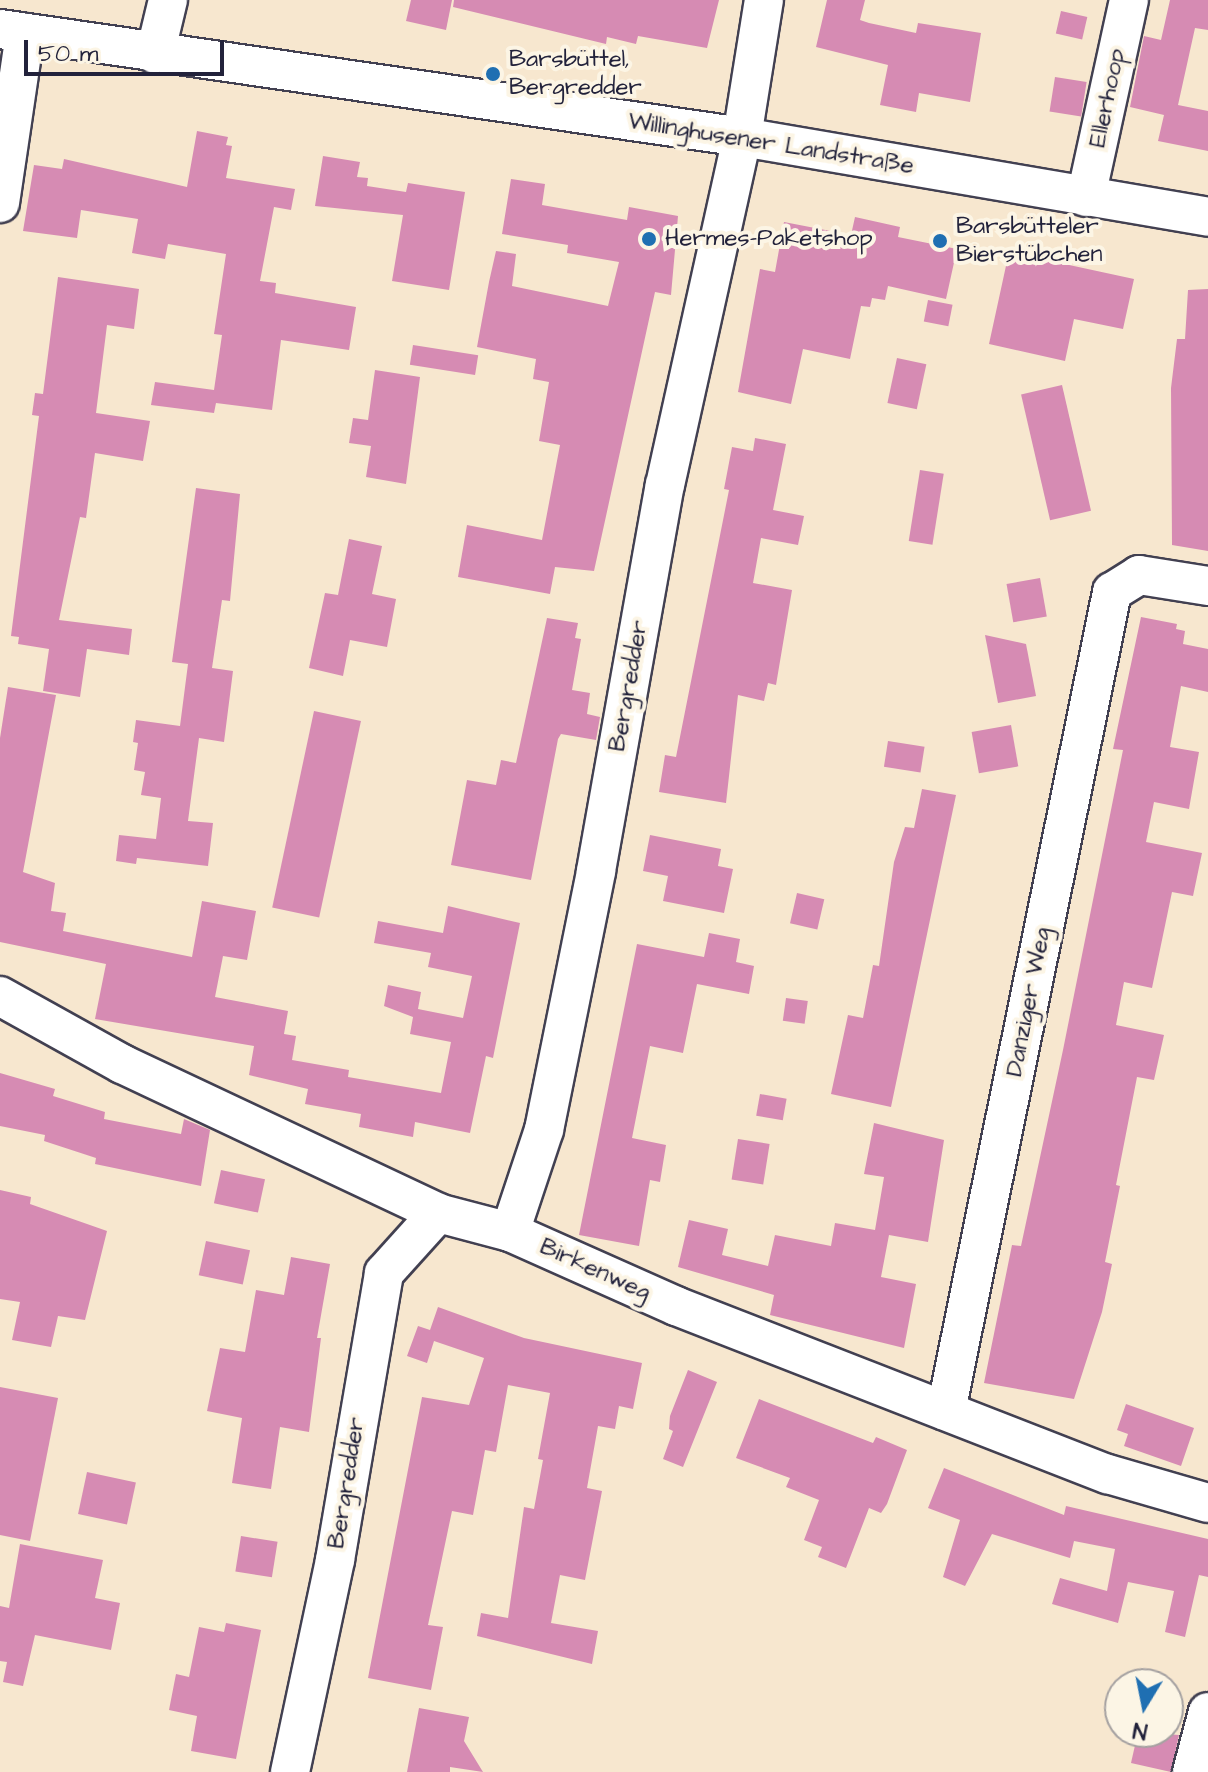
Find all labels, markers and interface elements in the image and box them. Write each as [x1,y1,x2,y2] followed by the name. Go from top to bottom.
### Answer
[28,24,228,74] scale bar
[38,37,98,71] text: 50 m
[509,46,642,102] place label: Barsbüttel, Bergredder
[1083,46,1133,150] street label: Ellerhoop
[484,65,502,83] marker: Barsbüttel, Bergredder
[626,107,916,181] street label: Willinghusener Landstraße
[956,213,1102,269] place label: Barsbütteler Bierstübchen
[665,225,873,253] place label: Hermes-Paketshop
[640,230,658,248] marker: Hermes-Paketshop
[931,232,949,250] marker: Barsbütteler Bierstübchen
[603,618,655,754] street label: Bergredder
[1000,925,1058,1079] street label: Danziger Weg
[535,1233,655,1307] street label: Birkenweg
[322,1415,372,1551] street label: Bergredder
[1104,1668,1184,1748] north arrow
[1131,1714,1150,1747] text: N

